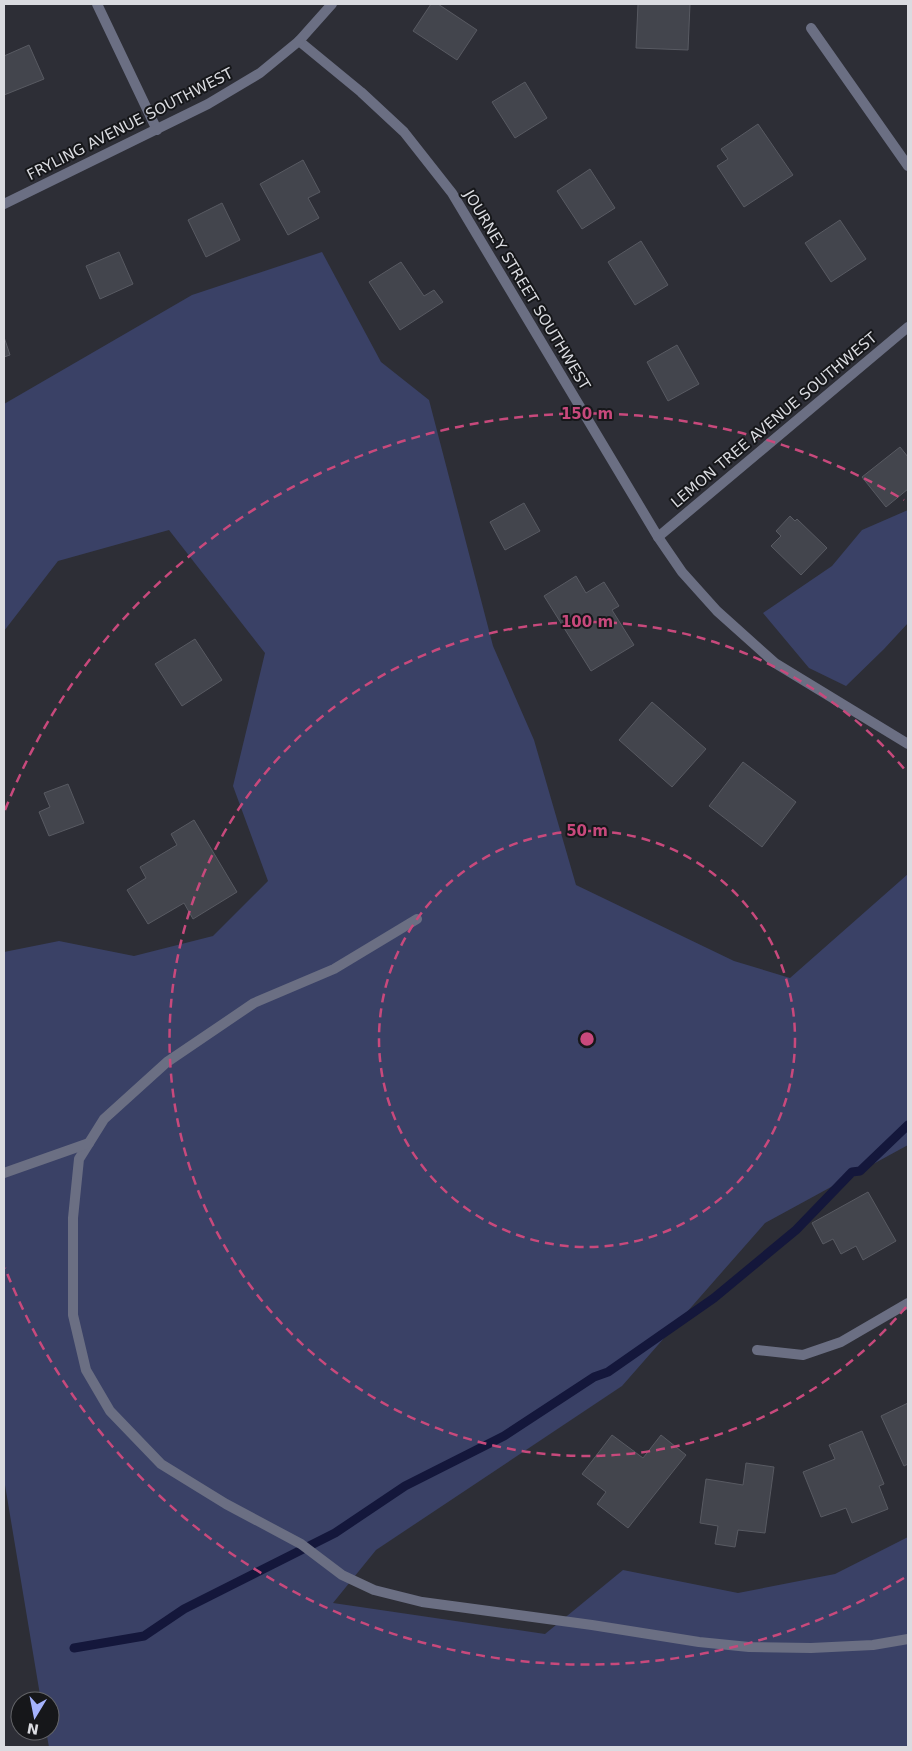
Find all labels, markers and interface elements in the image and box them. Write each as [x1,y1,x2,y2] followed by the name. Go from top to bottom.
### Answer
[24,64,237,184] street label: FRYLING AVENUE SOUTHWEST
[460,186,594,394] street label: JOURNEY STREET SOUTHWEST
[667,328,881,511] street label: LEMON TREE AVENUE SOUTHWEST
[561,405,613,423] text: 150 m
[561,613,613,631] text: 100 m
[566,822,608,840] text: 50 m
[578,1030,596,1048] centre of rings
[10,1691,60,1741] north arrow
[26,1720,40,1738] text: N

